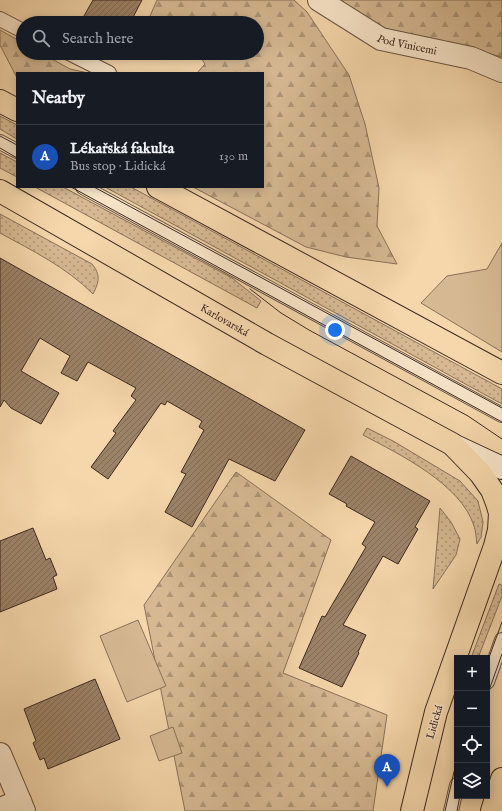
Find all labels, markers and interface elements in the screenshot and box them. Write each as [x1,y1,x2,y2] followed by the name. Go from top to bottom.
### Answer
[16,16,264,60] search box
[30,27,52,49] icon: search
[62,29,133,48] text: Search here
[374,32,438,59] street label: Pod Vinicemi
[32,88,85,109] text: Nearby
[70,139,174,158] text: Lékařská fakulta
[41,148,49,165] text: A
[219,148,248,165] text: 130 m
[70,158,166,175] text: Bus stop · Lidická
[197,301,251,340] street label: Karlovarská
[325,320,345,340] your location
[454,655,490,799] map controls
[454,655,490,691] button: +
[454,691,490,727] button: −
[423,703,447,741] street label: Lidická
[454,727,490,763] button: locate
[374,754,400,787] pin: A
[454,763,490,799] button: layers

